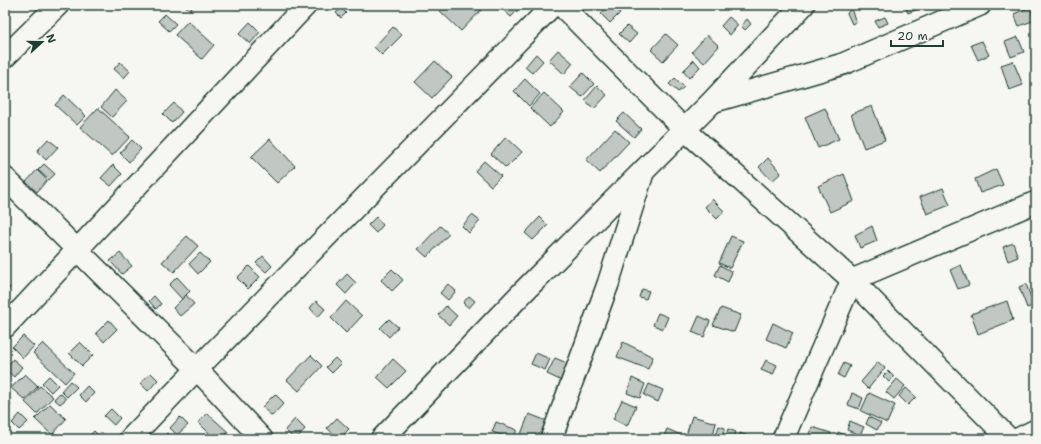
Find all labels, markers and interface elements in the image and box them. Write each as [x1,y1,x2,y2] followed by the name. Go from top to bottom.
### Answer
[22,22,62,62] north arrow
[891,22,943,48] scale bar
[897,28,928,44] text: 20 m
[42,32,60,46] text: N

